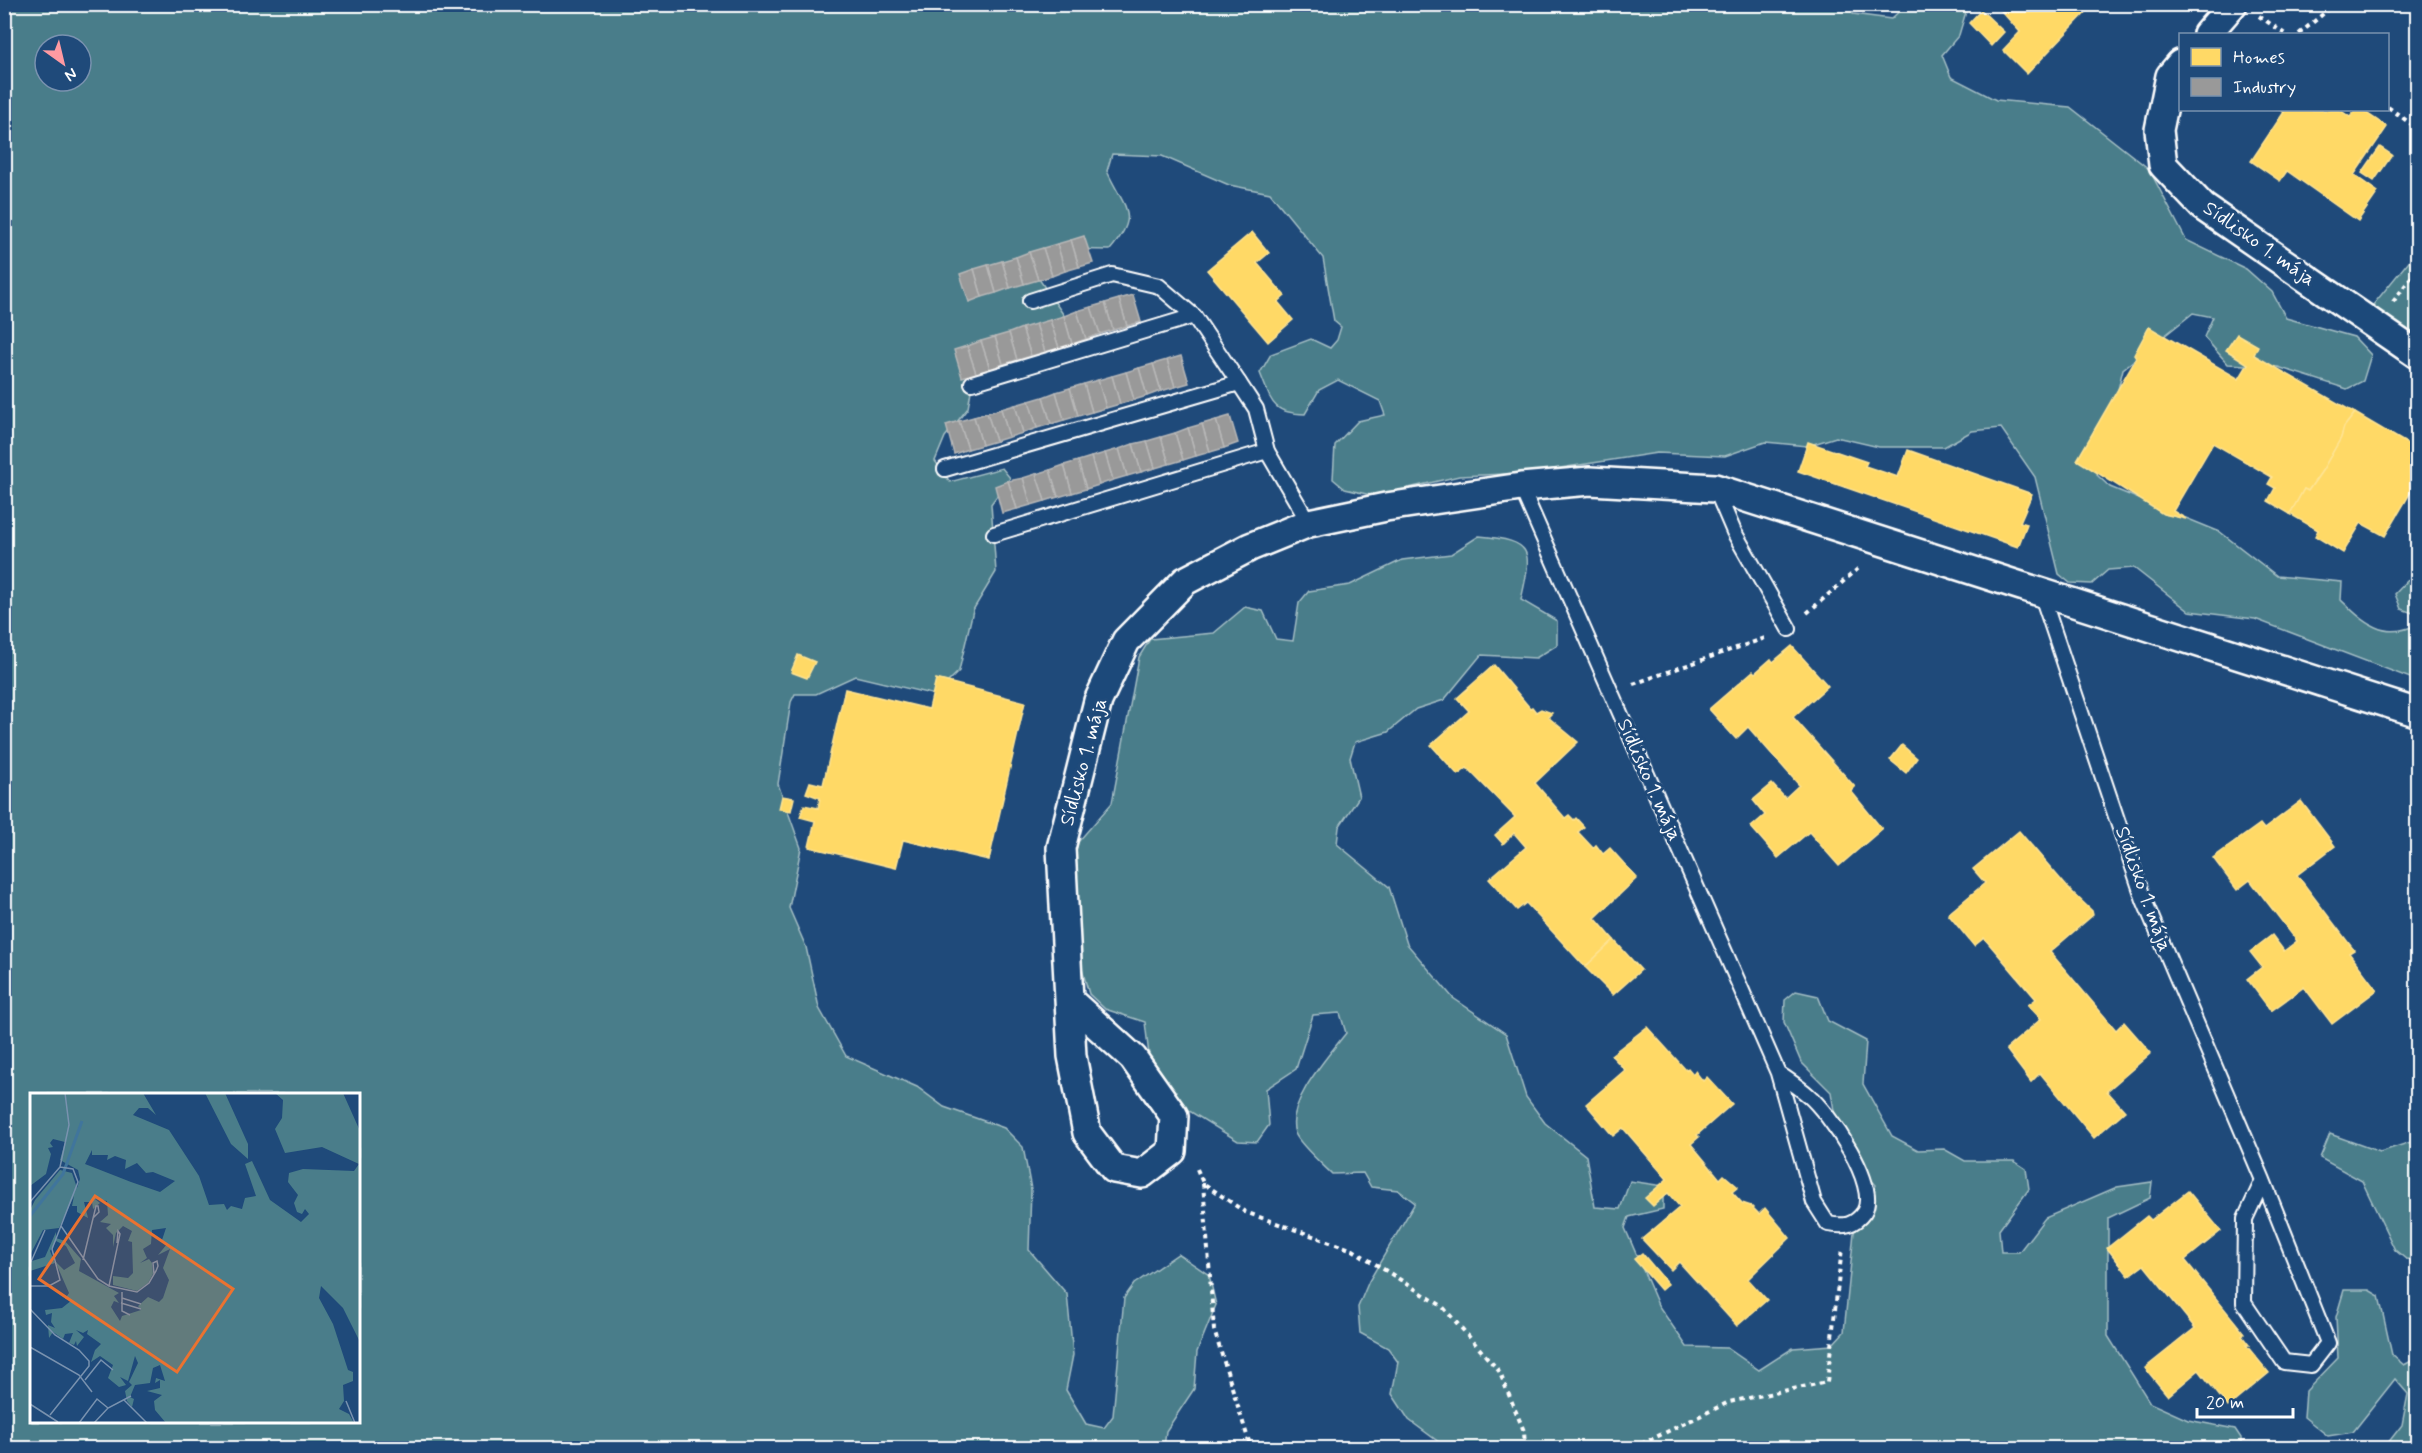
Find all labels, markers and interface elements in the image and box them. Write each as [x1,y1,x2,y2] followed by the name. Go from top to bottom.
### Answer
[33,33,93,93] north arrow
[2179,33,2389,111] legend
[2233,46,2285,70] text: Homes
[60,63,81,86] text: N
[2233,76,2296,100] text: Industry
[2197,195,2321,293] street label: Sídlisko 1. mája
[1054,695,1114,829] street label: Sídlisko 1. mája
[1610,715,1688,845] street label: Sídlisko 1. mája
[2108,823,2178,955] street label: Sídlisko 1. mája
[30,1093,360,1423] inset map
[2197,1381,2293,1419] scale bar
[2206,1391,2244,1415] text: 20 m

